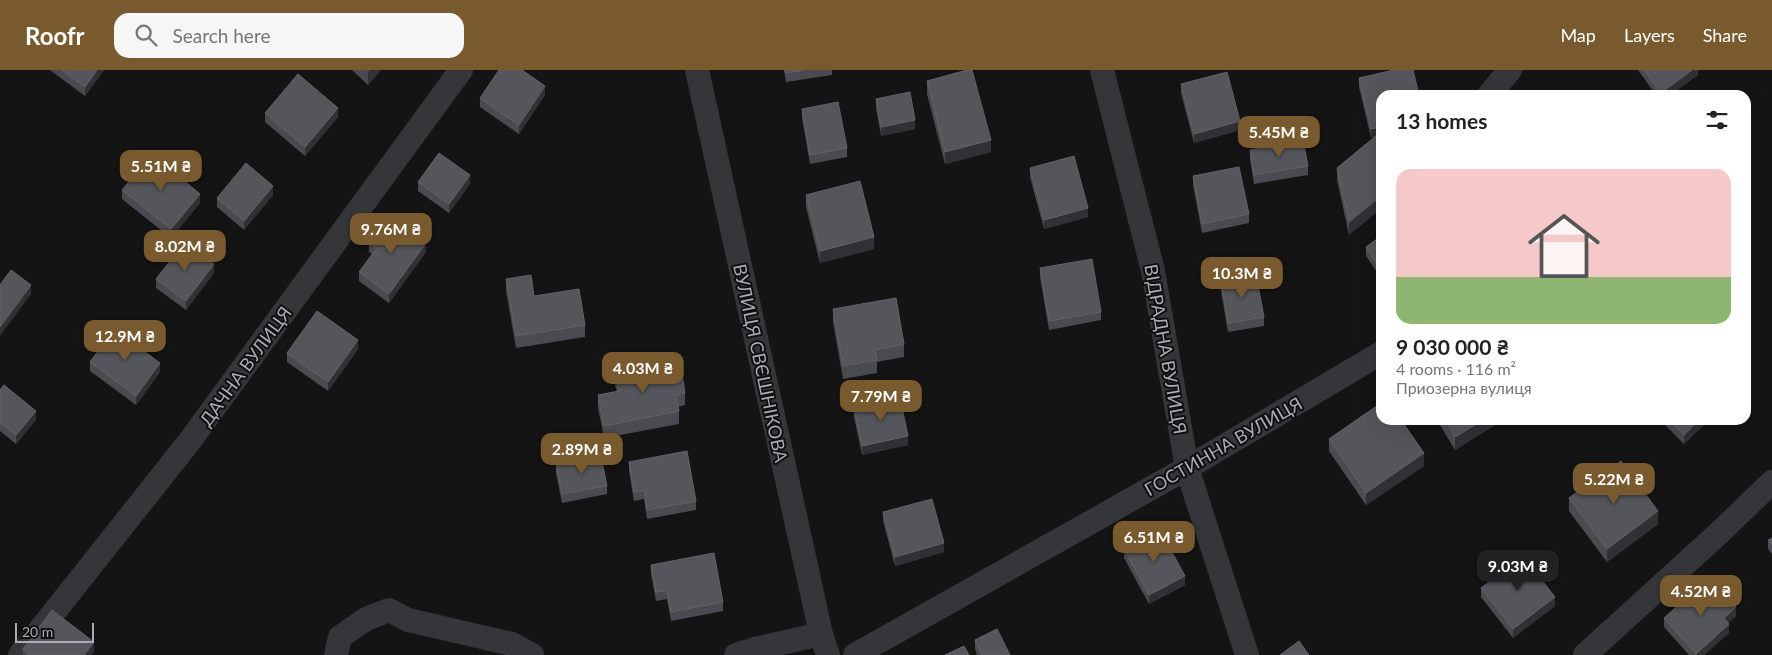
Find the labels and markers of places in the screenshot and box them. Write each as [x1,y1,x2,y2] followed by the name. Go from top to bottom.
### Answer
[1233,116,1325,158] pin: 5.45M ₴
[115,150,207,192] pin: 5.51M ₴
[345,212,437,255] pin: 9.76M ₴
[139,230,231,272] pin: 8.02M ₴
[1196,256,1288,299] pin: 10.3M ₴
[79,320,171,362] pin: 12.9M ₴
[597,352,689,394] pin: 4.03M ₴
[835,380,927,422] pin: 7.79M ₴
[536,432,628,475] pin: 2.89M ₴
[1568,462,1660,505] pin: 5.22M ₴
[1108,520,1200,563] pin: 6.51M ₴
[1472,550,1564,592] pin: 9.03M ₴
[1655,574,1747,617] pin: 4.52M ₴

